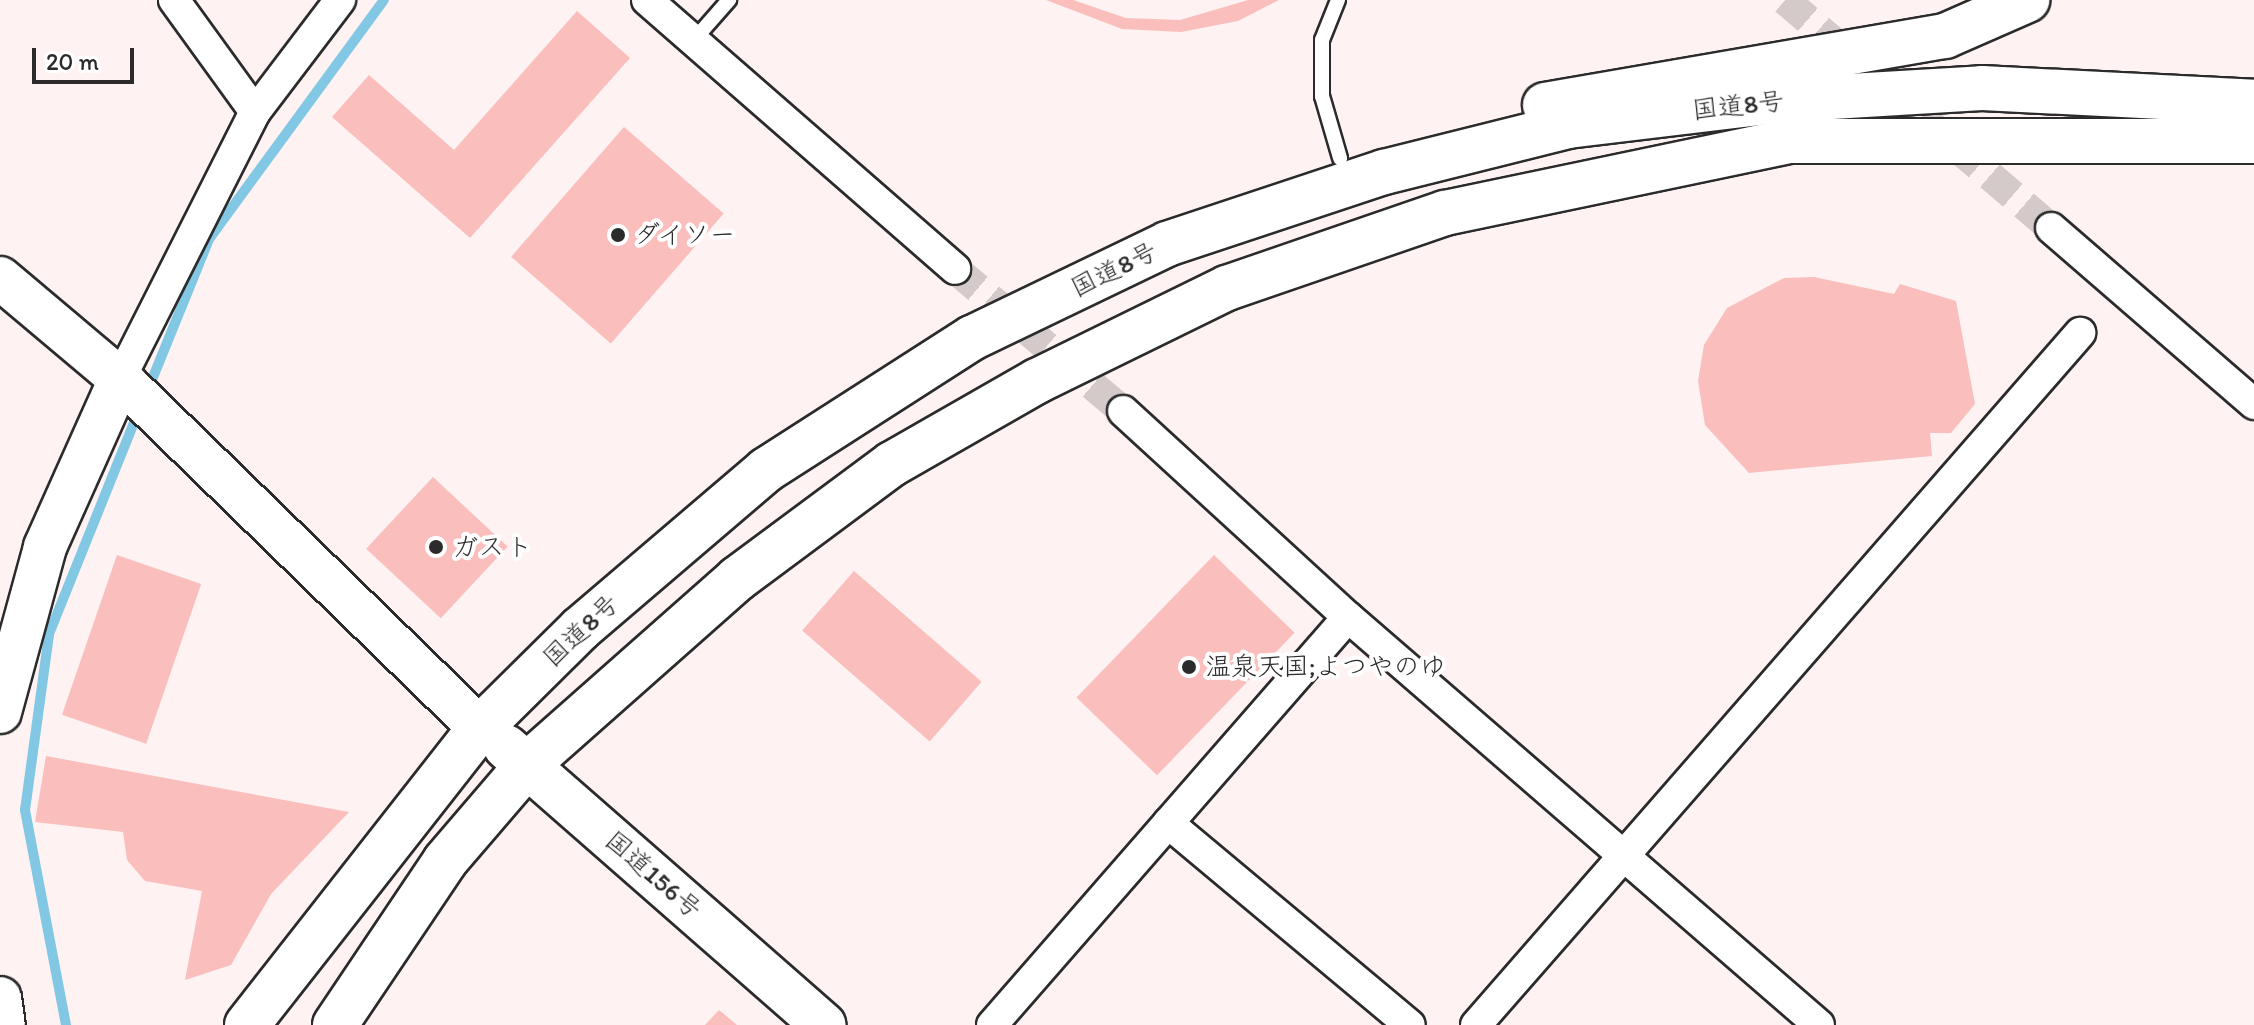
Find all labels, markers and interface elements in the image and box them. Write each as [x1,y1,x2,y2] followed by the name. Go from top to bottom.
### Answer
[36,32,138,82] scale bar
[46,47,99,76] text: 20 m
[1690,86,1786,126] street label: 国道8号
[634,219,738,251] place label: ダイソー
[609,226,627,244] marker: ダイソー
[1066,236,1162,304] street label: 国道8号
[452,531,530,563] place label: ガスト
[427,538,445,556] marker: ガスト
[537,588,625,674] street label: 国道8号
[1205,651,1445,683] place label: 温泉天国;よつやのゆ
[1180,658,1198,676] marker: 温泉天国;よつやのゆ
[598,825,708,925] street label: 国道156号

